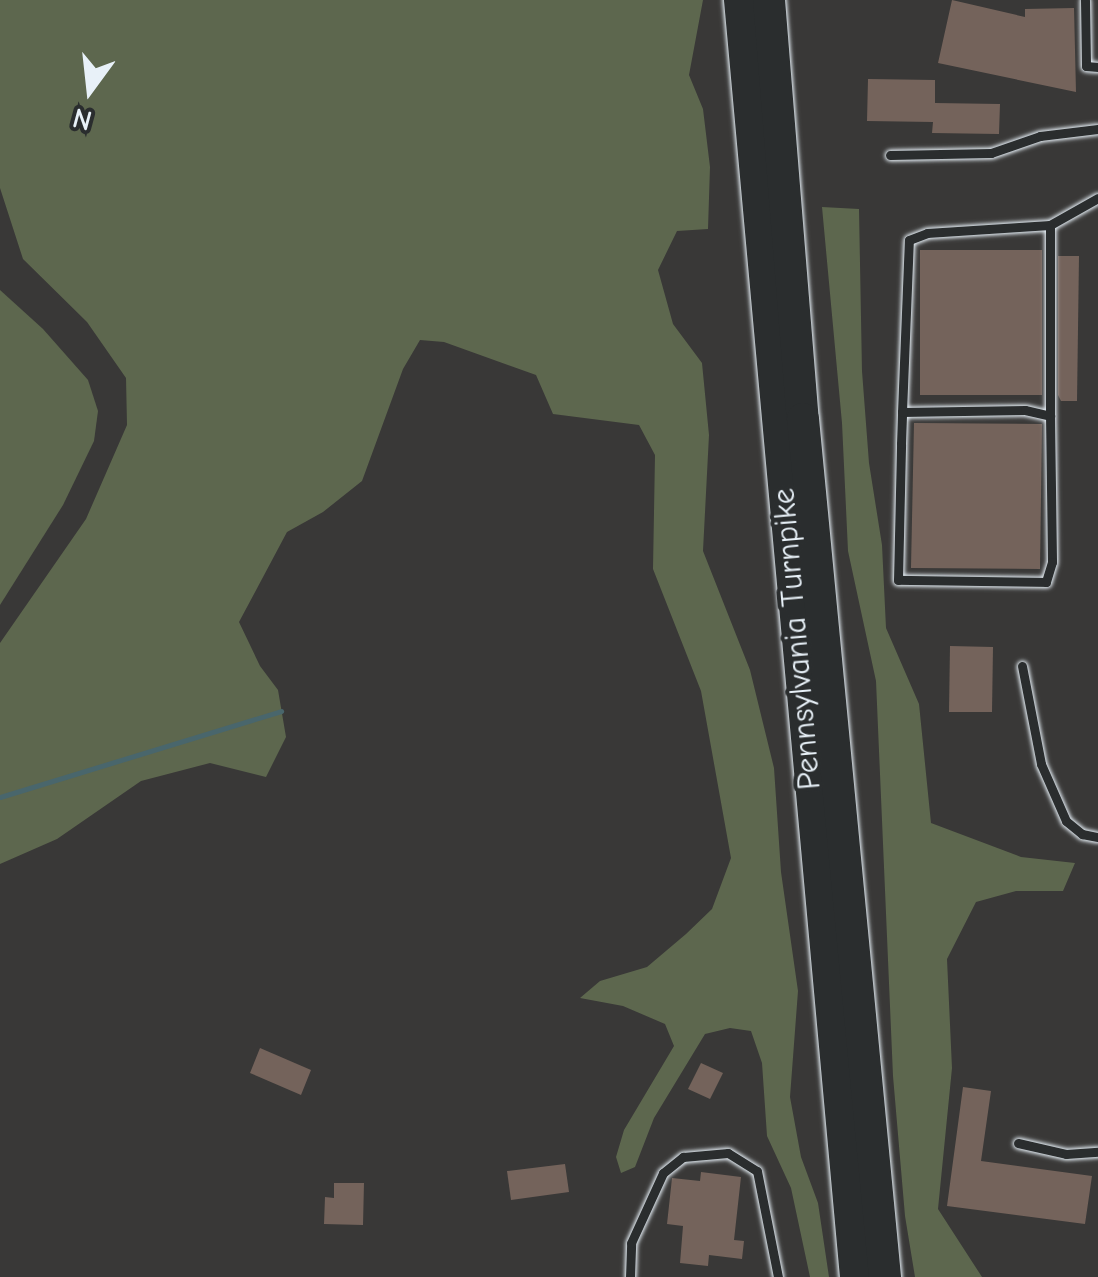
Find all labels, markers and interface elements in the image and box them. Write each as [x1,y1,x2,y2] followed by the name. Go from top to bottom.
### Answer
[40,40,140,140] north arrow
[69,101,95,137] text: N
[765,487,829,791] street label: Pennsylvania Turnpike

